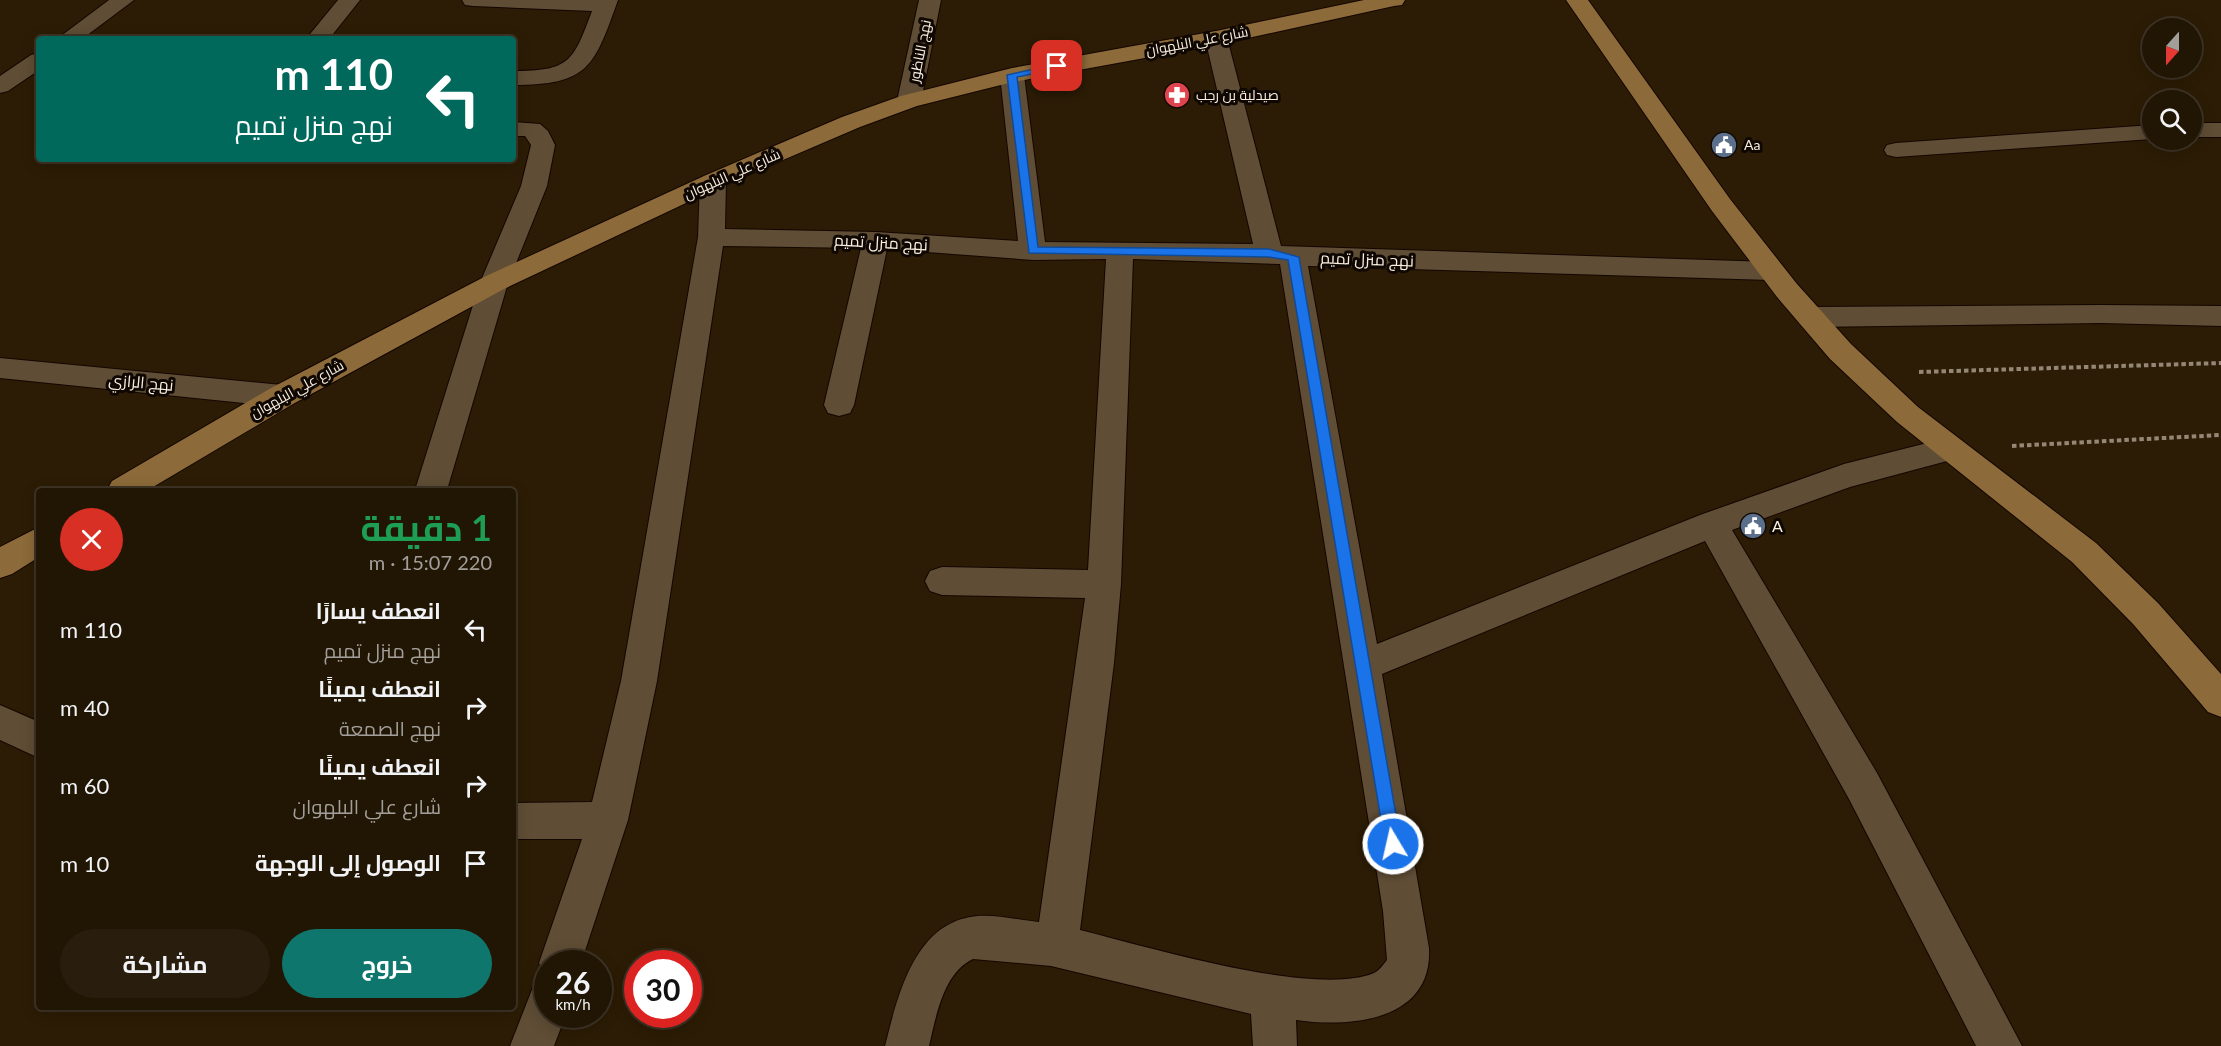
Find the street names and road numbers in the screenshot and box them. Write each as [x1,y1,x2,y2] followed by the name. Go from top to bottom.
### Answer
[905,18,935,85] street label: نهج الناظور
[1144,22,1250,63] street label: شارع علي البلهوان
[681,145,784,206] street label: شارع علي البلهوان
[834,230,928,256] street label: نهج منزل تميم
[1320,247,1414,273] street label: نهج منزل تميم
[247,356,348,425] street label: شارع علي البلهوان
[107,369,174,399] street label: نهج الرازي

